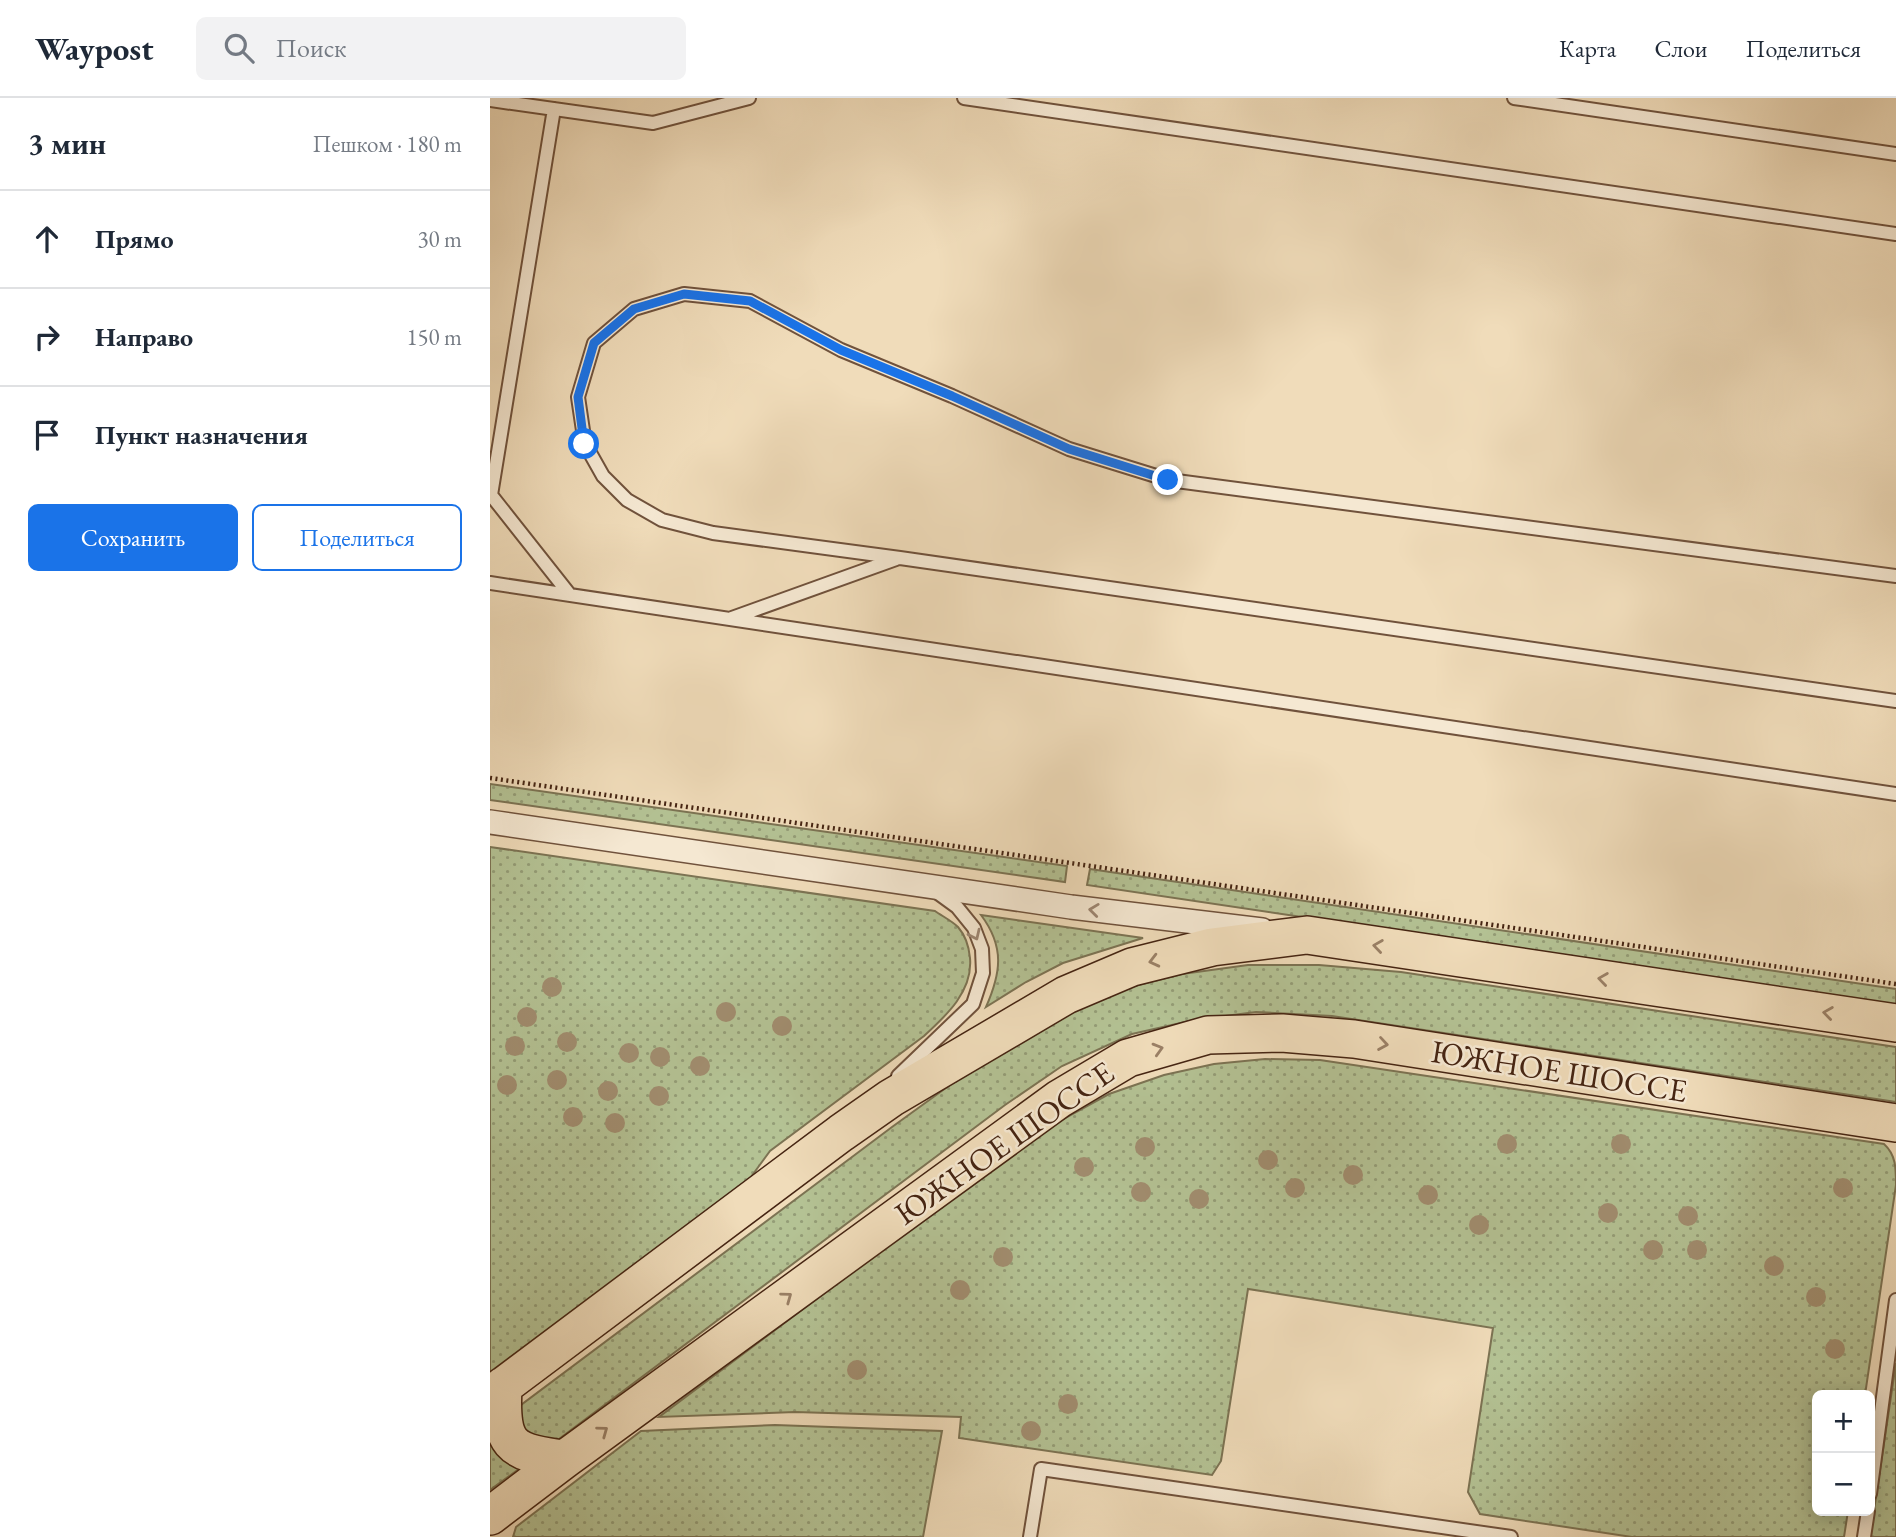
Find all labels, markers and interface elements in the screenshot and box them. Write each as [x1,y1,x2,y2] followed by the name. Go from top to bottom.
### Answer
[196,17,686,80] search box
[35,27,154,70] text: Waypost
[220,29,258,67] icon: search
[276,31,346,65] text: Поиск
[1559,33,1616,64] text: Карта
[1654,33,1708,64] text: Слои
[1746,33,1861,64] text: Поделиться
[28,124,106,163] text: 3 мин
[313,129,462,159] text: Пешком · 180 m
[28,220,66,258] icon: ahead
[95,222,174,256] text: Прямо
[417,224,462,254] text: 30 m
[28,318,66,356] icon: right
[95,320,193,354] text: Направо
[406,322,462,352] text: 150 m
[28,416,66,454] icon: arrive
[95,418,308,452] text: Пункт назначения
[568,428,599,459] route start
[1152,464,1183,495] route end
[28,504,238,571] button: Сохранить
[252,504,462,571] button: Поделиться
[1088,902,1099,917] one-way arrow
[967,928,981,940] one-way arrow
[1373,939,1384,954] one-way arrow
[1148,953,1160,967] one-way arrow
[1598,972,1609,987] one-way arrow
[1823,1005,1834,1020] one-way arrow
[1428,1030,1690,1112] street label: ЮЖНОЕ ШОССЕ
[1377,1036,1389,1051] one-way arrow
[1152,1043,1164,1057] one-way arrow
[886,1052,1122,1234] street label: ЮЖНОЕ ШОССЕ
[779,1293,792,1305] one-way arrow
[1812,1390,1875,1516] map controls
[1812,1390,1875,1453] button: +
[596,1427,608,1439] one-way arrow
[1812,1453,1875,1516] button: −

